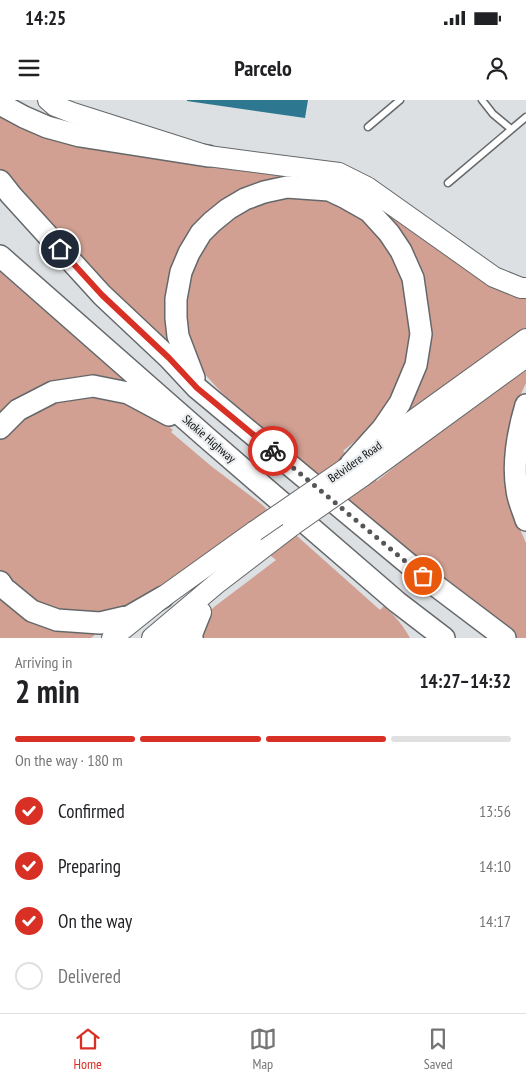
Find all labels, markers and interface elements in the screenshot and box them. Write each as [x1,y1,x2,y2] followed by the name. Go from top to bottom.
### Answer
[25,6,66,30] text: 14:25
[15,54,43,82] icon: menu
[234,54,292,82] text: Parcelo
[483,54,511,82] icon: person
[39,228,81,270] pin
[46,235,74,263] icon: home
[180,411,239,466] street label: Skokie Highway
[248,426,298,476] courier
[259,437,287,465] icon: bike
[325,438,384,486] street label: Belvidere Road
[402,555,444,597] pin
[409,562,437,590] icon: bag
[15,652,72,672] text: Arriving in
[419,669,511,693] text: 14:27–14:32
[15,670,80,712] text: 2 min
[15,750,123,770] text: On the way · 180 m
[15,797,43,825] icon: check
[58,799,125,823] text: Confirmed
[479,801,511,821] text: 13:56
[15,852,43,880] icon: check
[58,854,121,878] text: Preparing
[479,856,511,876] text: 14:10
[15,907,43,935] icon: check
[58,909,132,933] text: On the way
[479,911,511,931] text: 14:17
[58,964,121,988] text: Delivered
[73,1025,102,1073] tab: Home
[249,1025,277,1073] tab: Map
[424,1025,453,1073] tab: Saved

